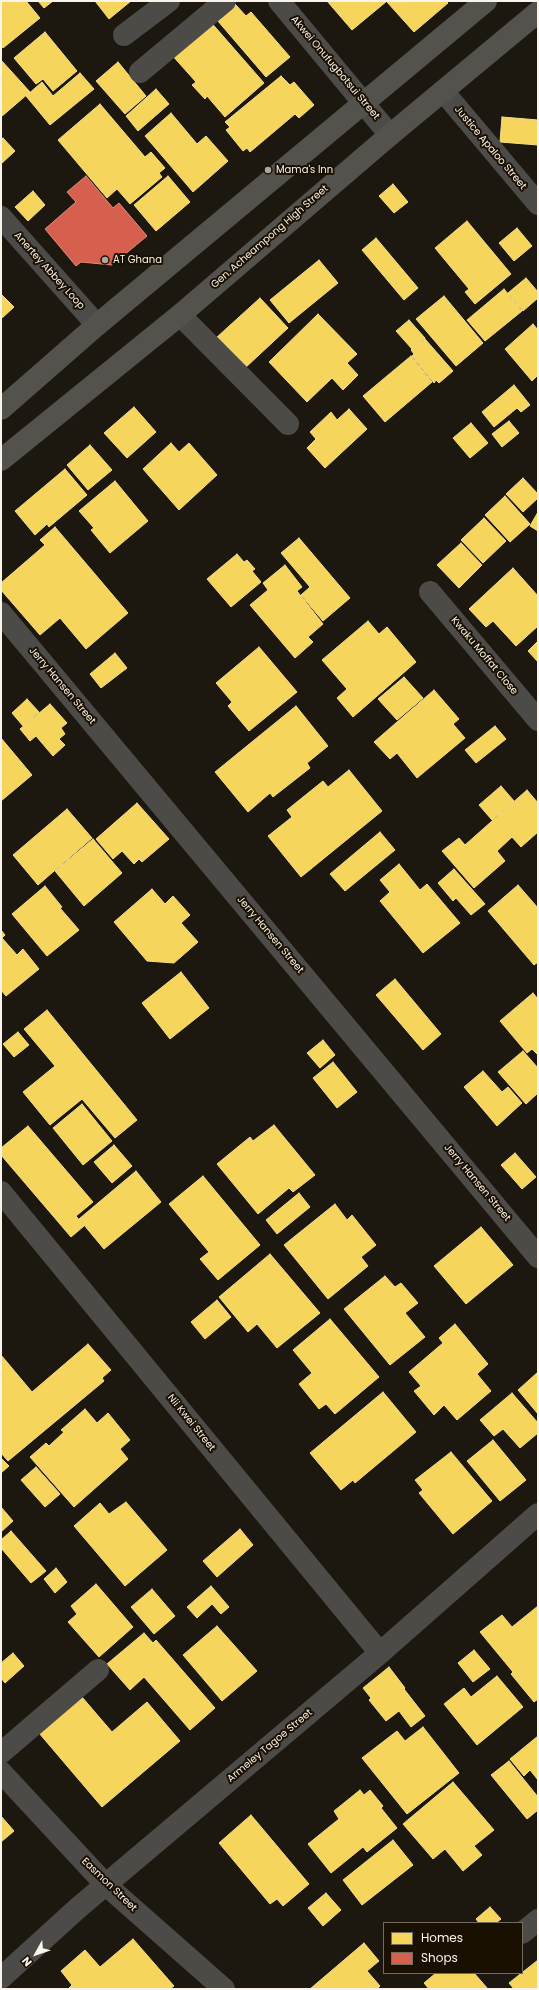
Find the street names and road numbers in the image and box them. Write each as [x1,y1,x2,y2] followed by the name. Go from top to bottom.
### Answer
[288,14,382,122] street label: Akwei Onufugbotsui Street
[452,104,528,192] street label: Justice Apaloo Street
[209,183,331,291] street label: Gen. Acheampong High Street
[11,230,87,312] street label: Anertey Abbey Loop
[448,615,520,697] street label: Kwaku Moffat Close
[26,645,98,727] street label: Jerry Hansen Street
[234,894,306,976] street label: Jerry Hansen Street
[441,1142,513,1224] street label: Jerry Hansen Street
[164,1392,218,1454] street label: Nii Kwei Street
[225,1707,315,1785] street label: Armeley Tagoe Street
[79,1856,139,1914] street label: Easmon Street

